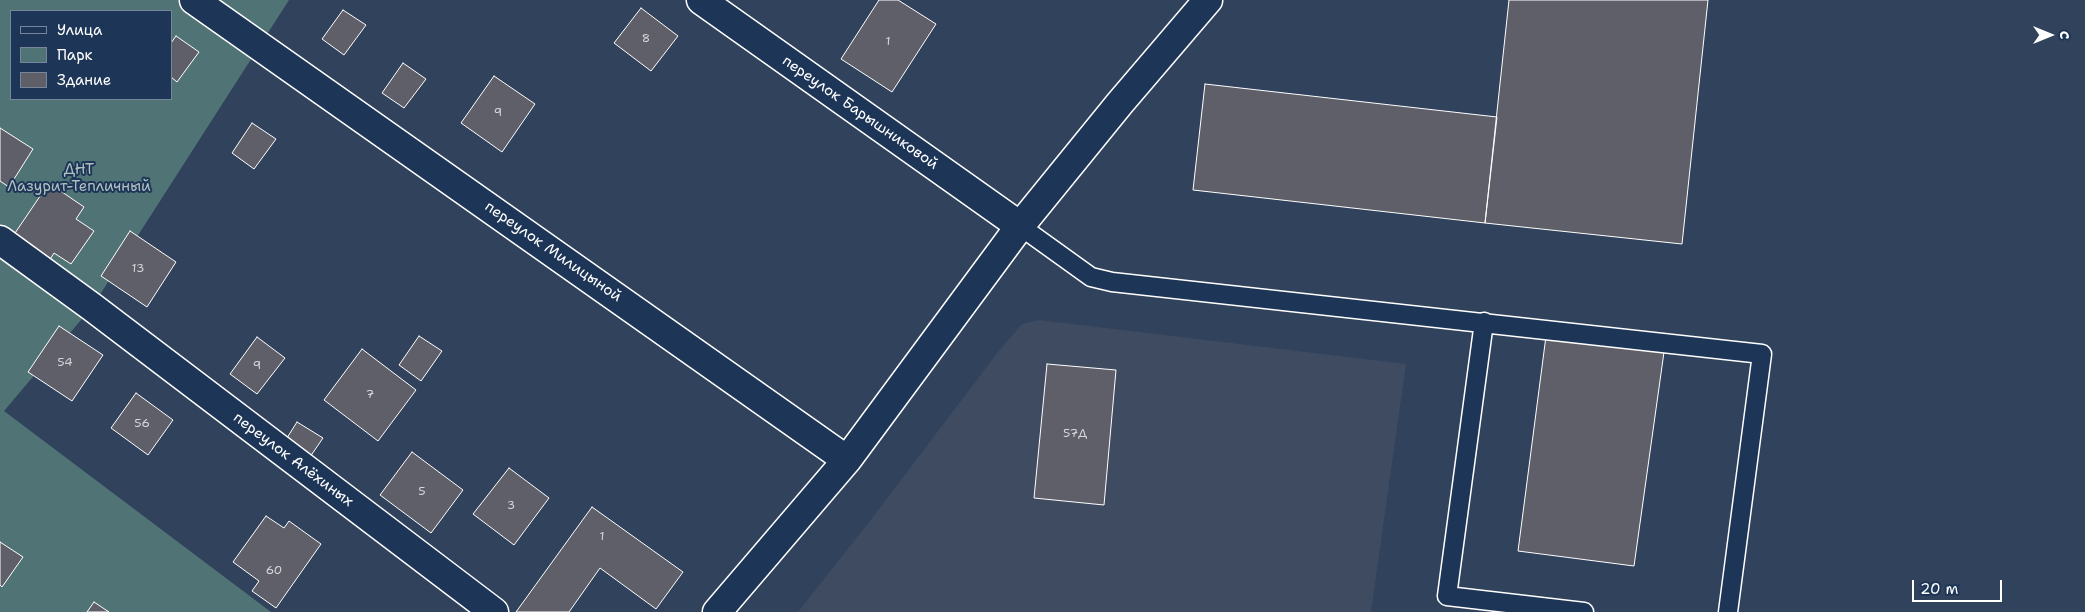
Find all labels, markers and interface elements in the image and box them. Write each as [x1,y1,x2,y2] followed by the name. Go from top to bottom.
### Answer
[10,10,172,100] legend
[2025,10,2075,60] north arrow
[57,20,102,40] text: Улица
[2056,31,2074,39] text: С
[642,32,650,46] house number: 8
[885,35,891,49] house number: 1
[57,45,93,65] text: Парк
[779,52,941,174] street label: переулок Барышниковой
[57,70,111,90] text: Здание
[494,106,502,120] house number: 9
[7,161,151,196] park label: ДНТ Лазурит-Тепличный
[481,198,625,306] street label: переулок Милицыной
[132,262,144,276] house number: 13
[57,356,73,370] house number: 54
[253,359,261,373] house number: 9
[366,388,374,402] house number: 7
[229,409,357,511] street label: переулок Алёхиных
[134,417,150,431] house number: 56
[1063,427,1087,441] house number: 57Д
[418,485,426,499] house number: 5
[507,499,515,513] house number: 3
[599,530,605,544] house number: 1
[266,564,282,578] house number: 60
[1915,570,2005,602] scale bar
[1920,579,1959,599] text: 20 m

